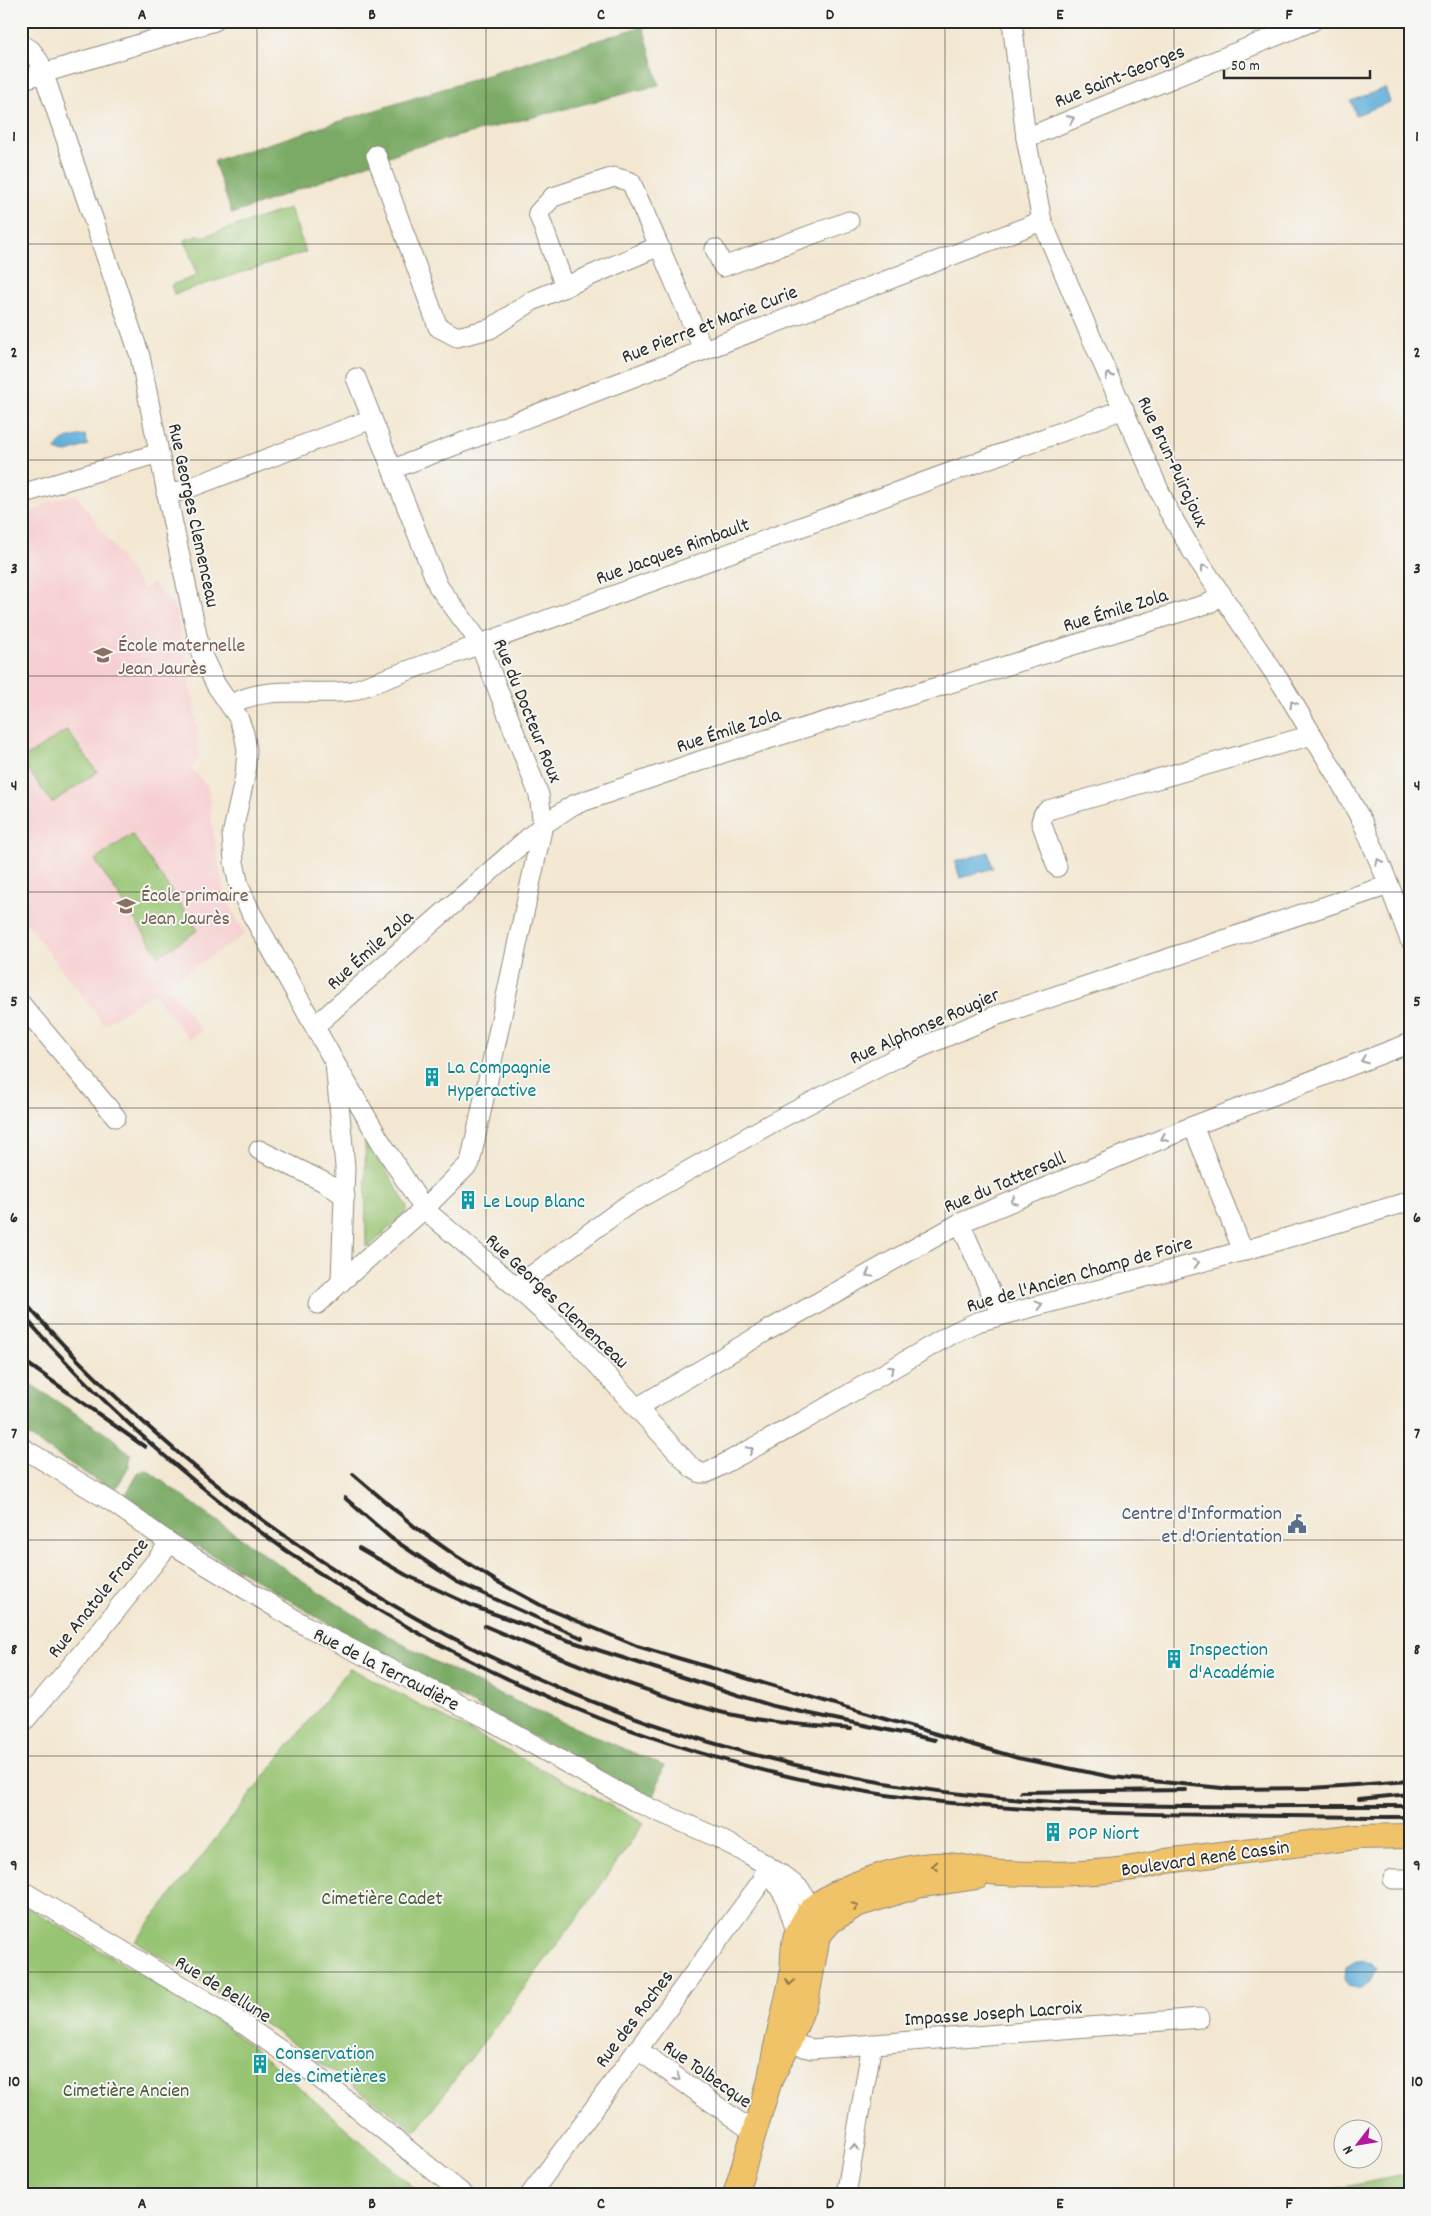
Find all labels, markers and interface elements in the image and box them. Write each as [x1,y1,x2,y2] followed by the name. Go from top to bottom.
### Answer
[138,4,147,27] text: A
[368,4,376,27] text: B
[597,4,605,27] text: C
[826,4,835,27] text: D
[1056,4,1064,27] text: E
[1285,4,1293,27] text: F
[1051,39,1189,117] street label: Rue Saint-Georges
[1224,48,1370,80] scale bar
[1231,56,1260,78] text: 50 m
[1066,115,1075,125] one-way arrow
[12,126,16,149] text: 1
[1415,126,1419,149] text: 1
[618,279,802,372] street label: Rue Pierre et Marie Curie
[11,342,18,365] text: 2
[1414,342,1421,365] text: 2
[1104,372,1115,381] one-way arrow
[1129,392,1214,533] street label: Rue Brun-Puirajoux
[159,421,225,610] street label: Rue Georges Clemenceau
[592,512,754,594] street label: Rue Jacques Rimbault
[10,558,18,581] text: 3
[1413,558,1421,581] text: 3
[1201,564,1210,574] one-way arrow
[1060,582,1172,641] street label: Rue Émile Zola
[118,633,245,684] place label: École maternelle Jean Jaurès
[485,635,568,788] street label: Rue du Docteur Roux
[92,644,114,666] school or university icon: École maternelle Jean Jaurès
[1290,700,1300,709] one-way arrow
[673,702,785,762] street label: Rue Émile Zola
[11,775,17,798] text: 4
[1414,775,1420,798] text: 4
[1375,858,1386,867] one-way arrow
[141,883,249,934] place label: École primaire Jean Jaurès
[115,895,137,917] school or university icon: École primaire Jean Jaurès
[321,904,421,998] street label: Rue Émile Zola
[846,982,1005,1073] street label: Rue Alphonse Rougier
[10,991,18,1014] text: 5
[1413,991,1421,1014] text: 5
[1360,1054,1369,1064] one-way arrow
[447,1055,551,1106] place label: La Compagnie Hyperactive
[421,1066,443,1088] building icon: La Compagnie Hyperactive
[1160,1132,1169,1142] one-way arrow
[940,1145,1071,1222] street label: Rue du Tattersall
[457,1189,479,1211] building icon: Le Loup Blanc
[483,1189,585,1217] place label: Le Loup Blanc
[1010,1194,1019,1205] one-way arrow
[10,1207,18,1230] text: 6
[1413,1207,1421,1230] text: 6
[478,1228,634,1376] street label: Rue Georges Clemenceau
[963,1230,1196,1322] street label: Rue de l'Ancien Champ de Foire
[1192,1259,1200,1269] one-way arrow
[865,1267,874,1277] one-way arrow
[1035,1300,1043,1310] one-way arrow
[886,1366,895,1376] one-way arrow
[11,1423,17,1446] text: 7
[1414,1423,1420,1446] text: 7
[745,1446,754,1456] one-way arrow
[1121,1501,1282,1552] place label: Centre d'Information et d'Orientation
[1286,1513,1308,1535] public building icon: Centre d'Information et d'Orientation
[42,1533,157,1665] street label: Rue Anatole France
[308,1622,464,1720] street label: Rue de la Terraudière
[1189,1637,1275,1688] place label: Inspection d'Académie
[11,1639,18,1662] text: 8
[1414,1639,1421,1662] text: 8
[1163,1648,1185,1670] building icon: Inspection d'Académie
[1042,1821,1064,1843] building icon: POP Niort
[1068,1821,1139,1849] place label: POP Niort
[1119,1834,1291,1886] street label: Boulevard René Cassin
[10,1855,18,1878] text: 9
[1413,1855,1421,1878] text: 9
[931,1860,939,1871] one-way arrow
[321,1886,443,1914] park label: Cimetière Cadet
[850,1902,859,1913] one-way arrow
[169,1950,276,2031] street label: Rue de Bellune
[589,1965,681,2075] street label: Rue des Roches
[786,1978,796,1987] one-way arrow
[903,1995,1084,2035] street label: Impasse Joseph Lacroix
[656,2034,757,2117] street label: Rue Tolbecque
[275,2041,387,2092] place label: Conservation des Cimetières
[249,2053,271,2075] building icon: Conservation des Cimetières
[8,2071,20,2094] text: 10
[1411,2071,1423,2094] text: 10
[671,2072,681,2081] one-way arrow
[63,2078,189,2106] park label: Cimetière Ancien
[1334,2118,1384,2168] north arrow
[1338,2141,1359,2158] text: N
[849,2142,859,2151] one-way arrow
[138,2193,147,2216] text: A
[368,2193,376,2216] text: B
[597,2193,605,2216] text: C
[826,2193,835,2216] text: D
[1056,2193,1064,2216] text: E
[1285,2193,1293,2216] text: F

